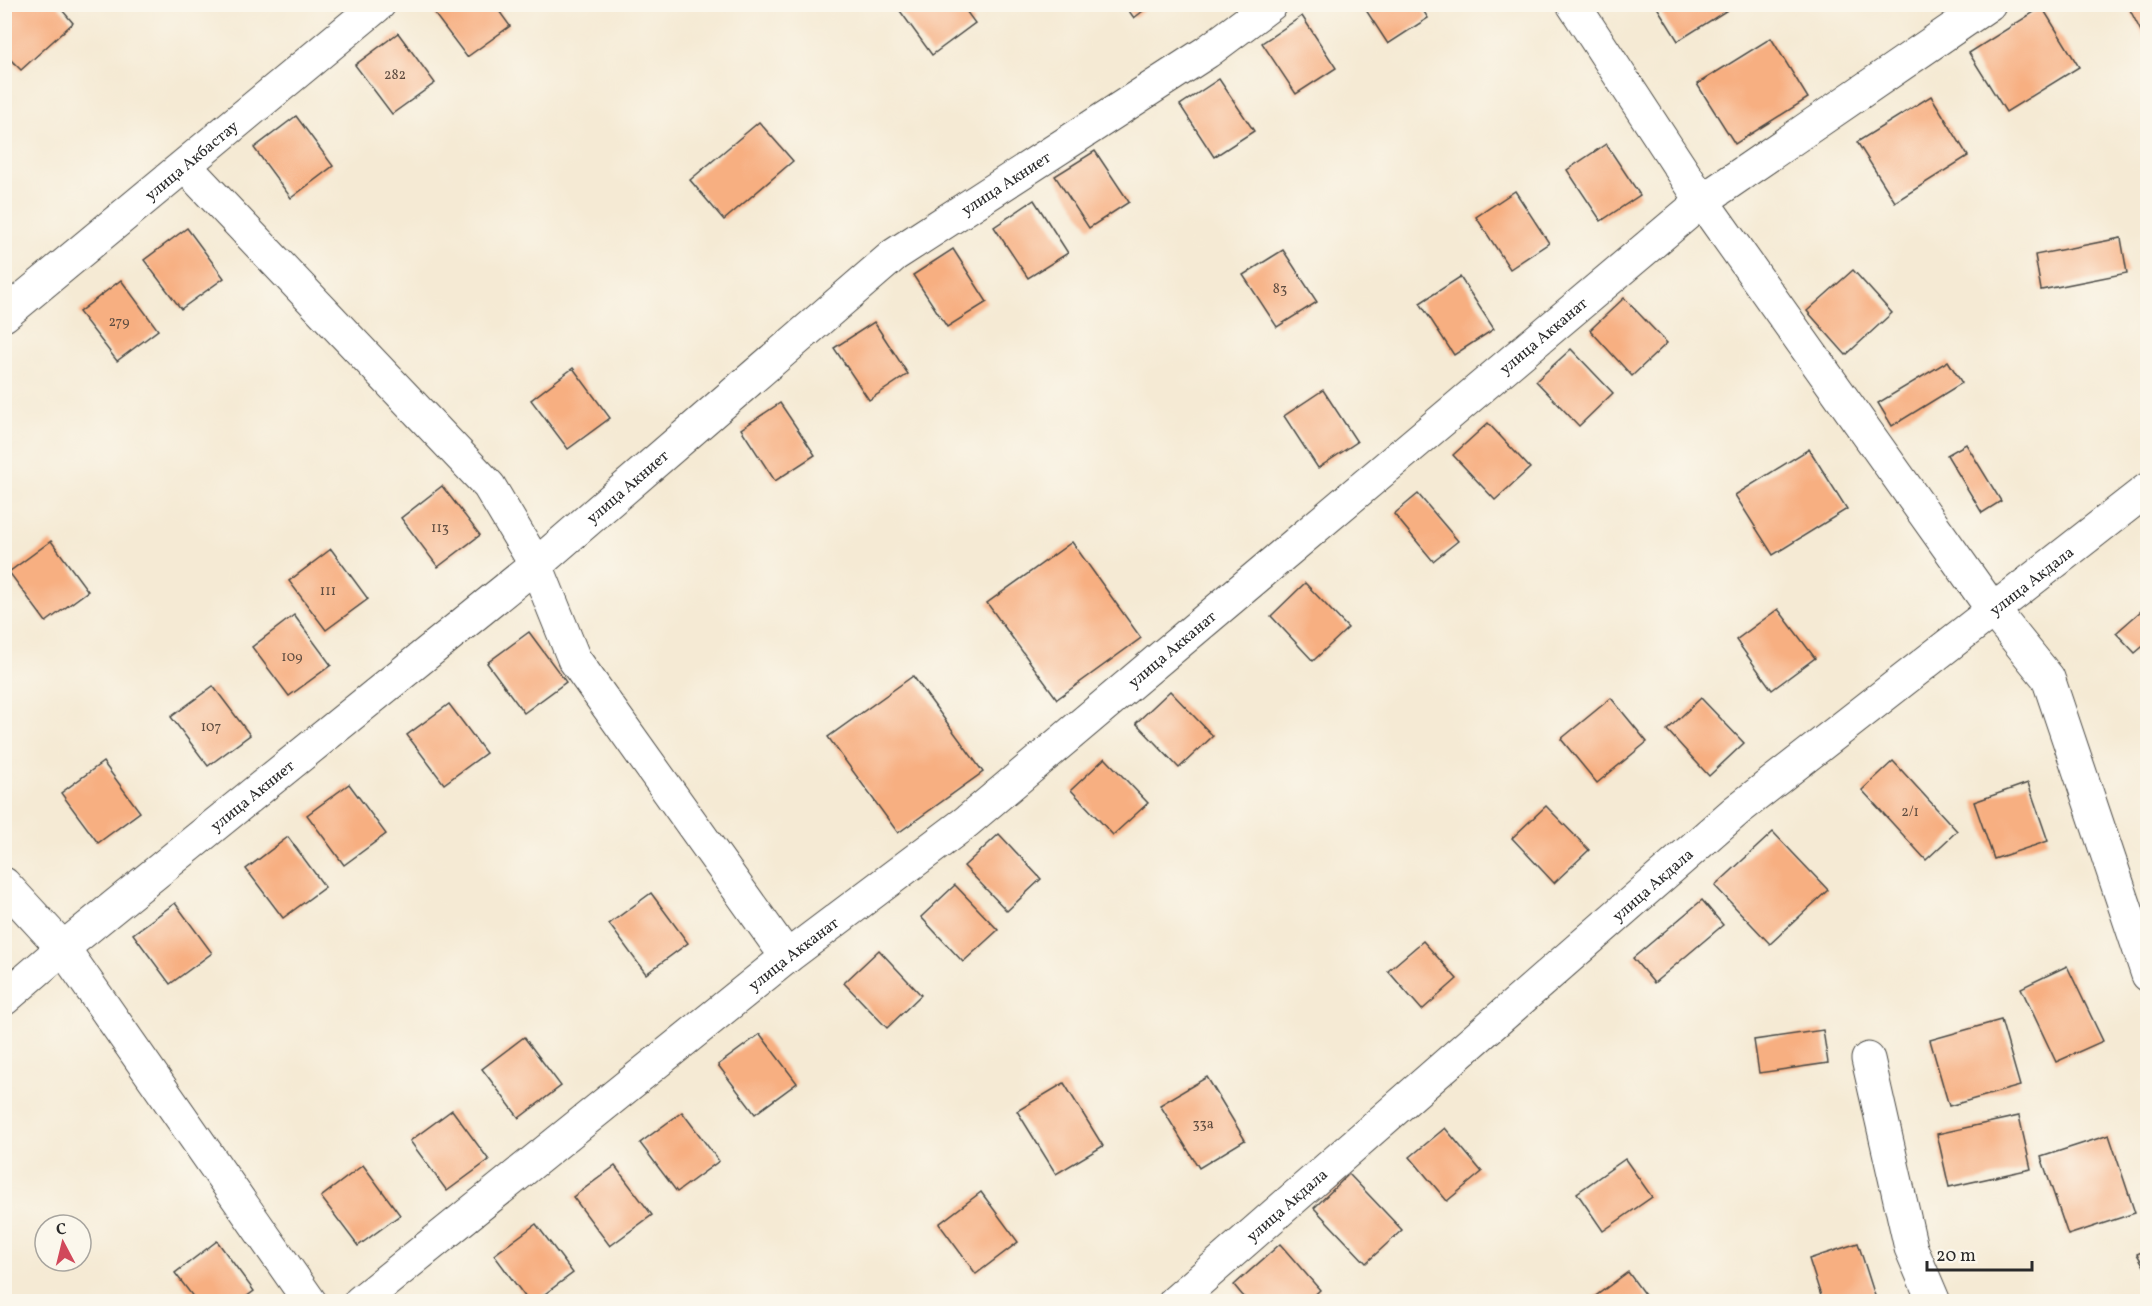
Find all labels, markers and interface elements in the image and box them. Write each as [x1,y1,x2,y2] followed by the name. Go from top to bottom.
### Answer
[384,66,406,85] house number: 282
[141,116,244,207] street label: улица Акбастау
[957,147,1056,222] street label: улица Акниет
[1273,280,1287,299] house number: 83
[1495,293,1593,380] street label: улица Акканат
[108,313,130,332] house number: 279
[582,446,674,530] street label: улица Акниет
[431,519,449,538] house number: 113
[1986,542,2079,622] street label: улица Акдала
[320,582,336,601] house number: 111
[1124,607,1222,694] street label: улица Акканат
[281,648,303,667] house number: 109
[201,718,222,737] house number: 107
[206,756,300,837] street label: улица Акниет
[1901,803,1919,822] house number: 2/1
[1608,844,1699,928] street label: улица Акдала
[744,913,844,997] street label: улица Акканат
[1192,1115,1214,1134] house number: 33а
[1242,1164,1333,1248] street label: улица Акдала
[33,1213,93,1273] north arrow
[55,1219,68,1242] text: С
[1927,1234,2032,1272] scale bar
[1936,1244,1976,1269] text: 20 m

